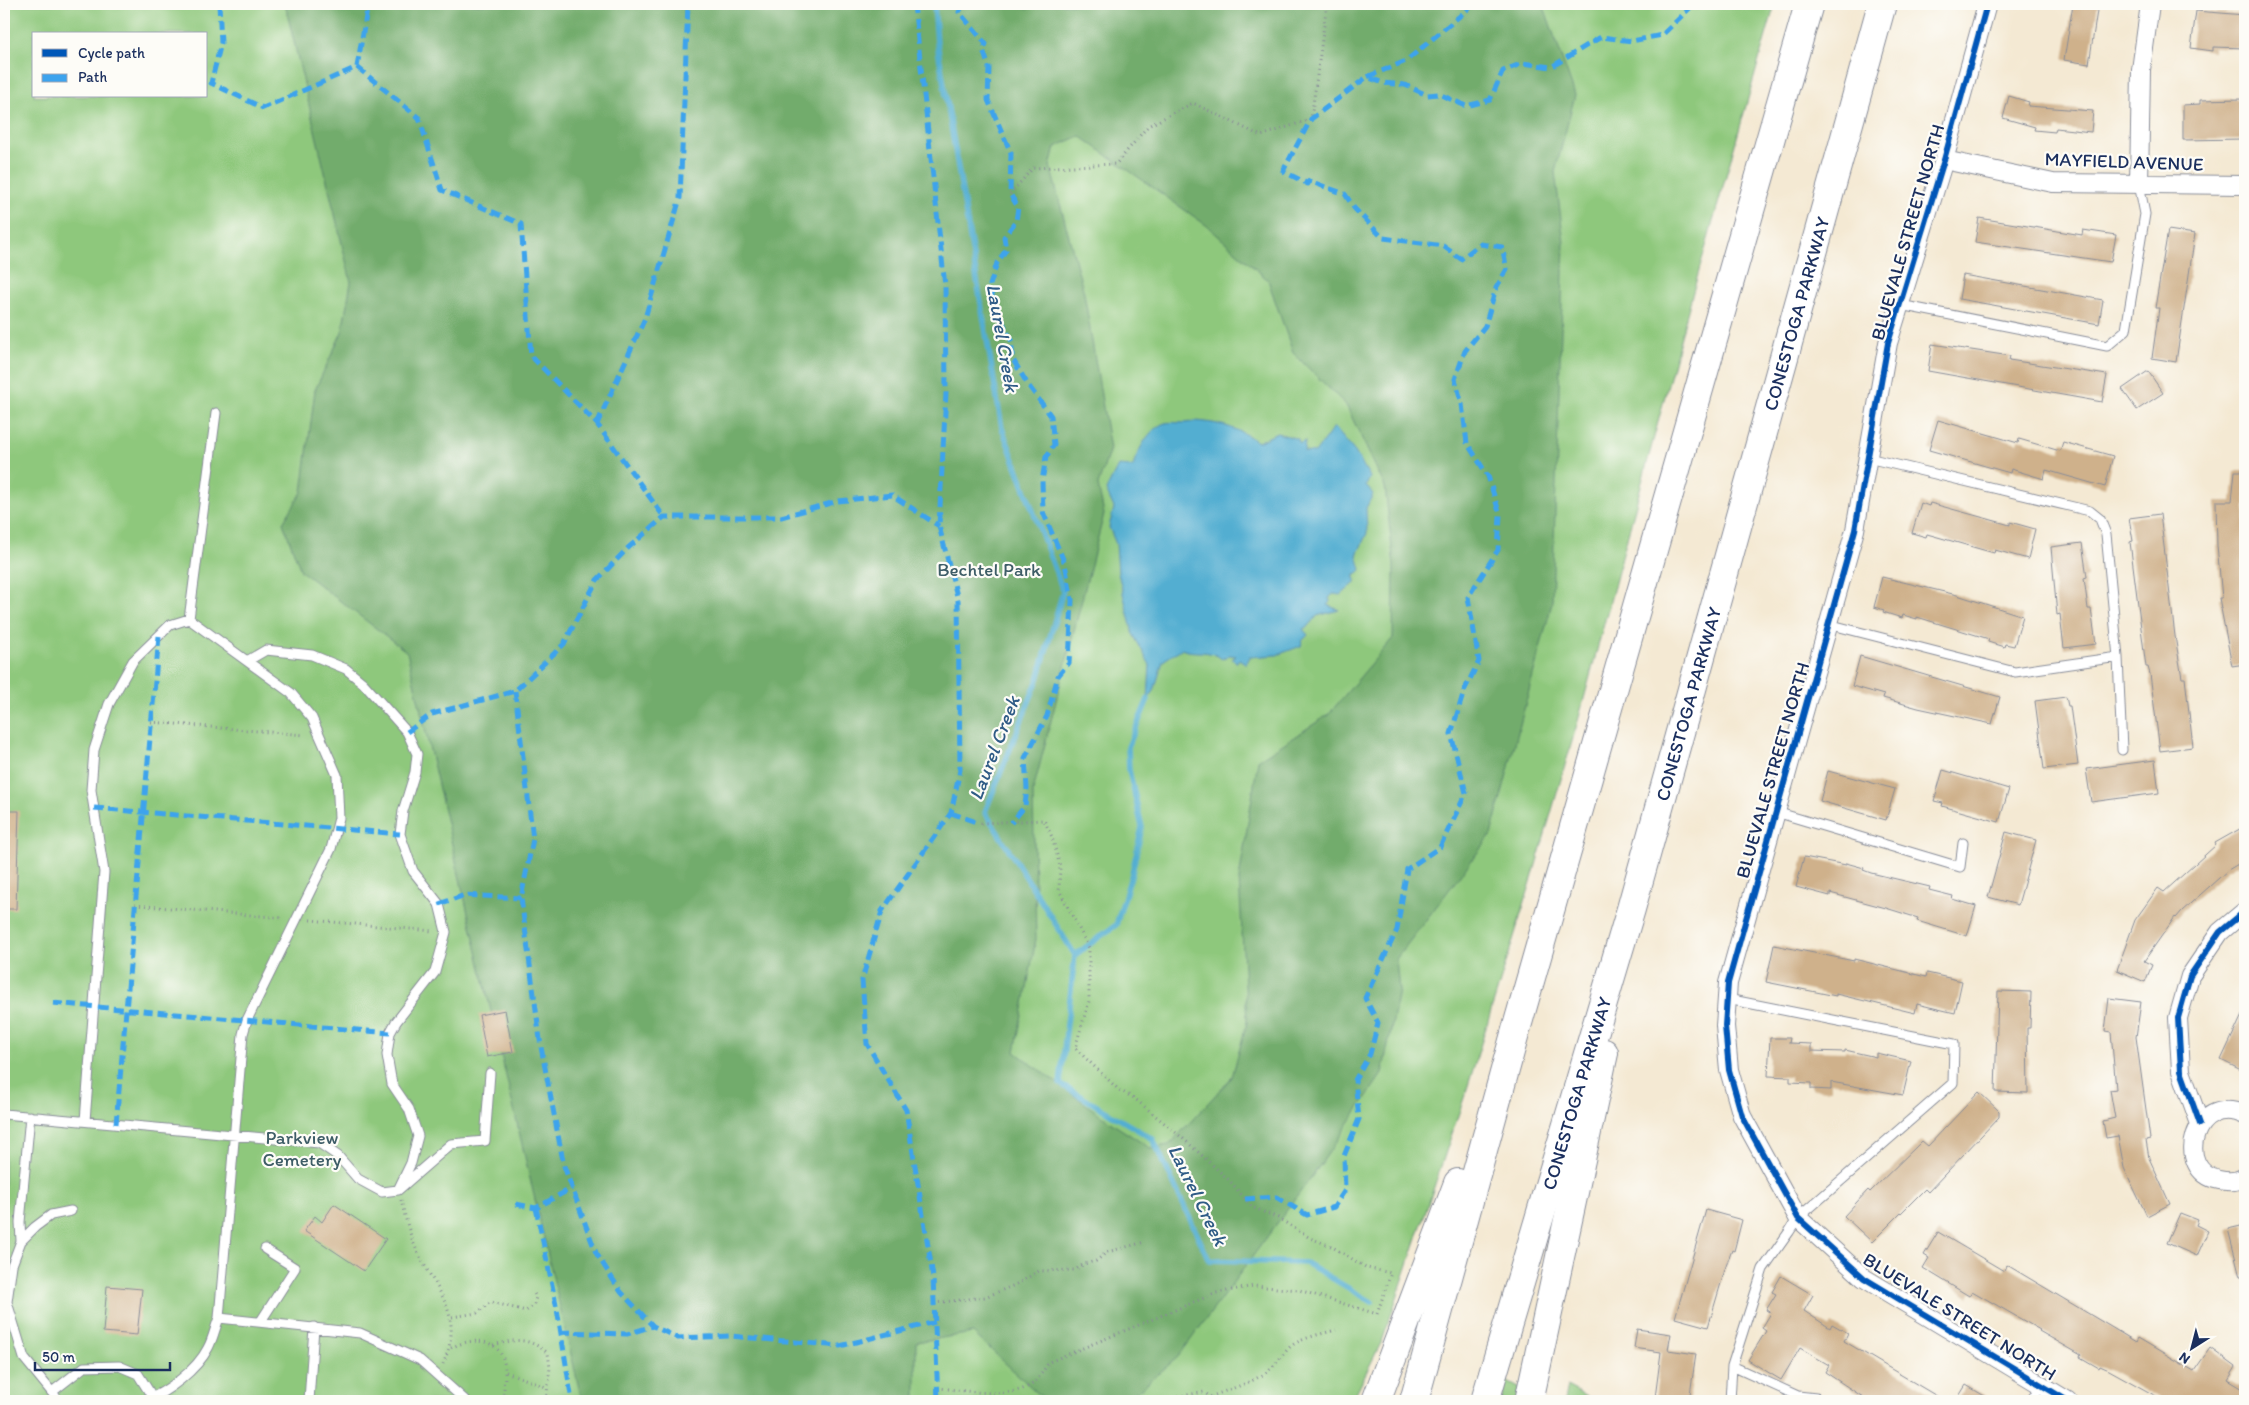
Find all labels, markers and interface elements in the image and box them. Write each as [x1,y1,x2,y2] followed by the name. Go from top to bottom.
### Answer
[32,32,208,98] legend
[78,44,145,62] text: Cycle path
[78,68,107,86] text: Path
[1866,121,1949,343] street label: BLUEVALE STREET NORTH
[2044,147,2204,176] street label: MAYFIELD AVENUE
[1759,214,1834,413] street label: CONESTOGA PARKWAY
[982,282,1025,396] water label: Laurel Creek
[937,558,1041,581] park label: Bechtel Park
[1651,604,1726,804] street label: CONESTOGA PARKWAY
[1731,659,1814,881] street label: BLUEVALE STREET NORTH
[963,691,1025,803] water label: Laurel Creek
[1537,994,1616,1193] street label: CONESTOGA PARKWAY
[262,1126,342,1171] park label: Parkview Cemetery
[1163,1141,1233,1251] water label: Laurel Creek
[1859,1247,2061,1385] street label: BLUEVALE STREET NORTH
[2166,1322,2216,1372] north arrow
[35,1340,170,1372] scale bar
[42,1348,75,1366] text: 50 m
[2176,1348,2193,1368] text: N

